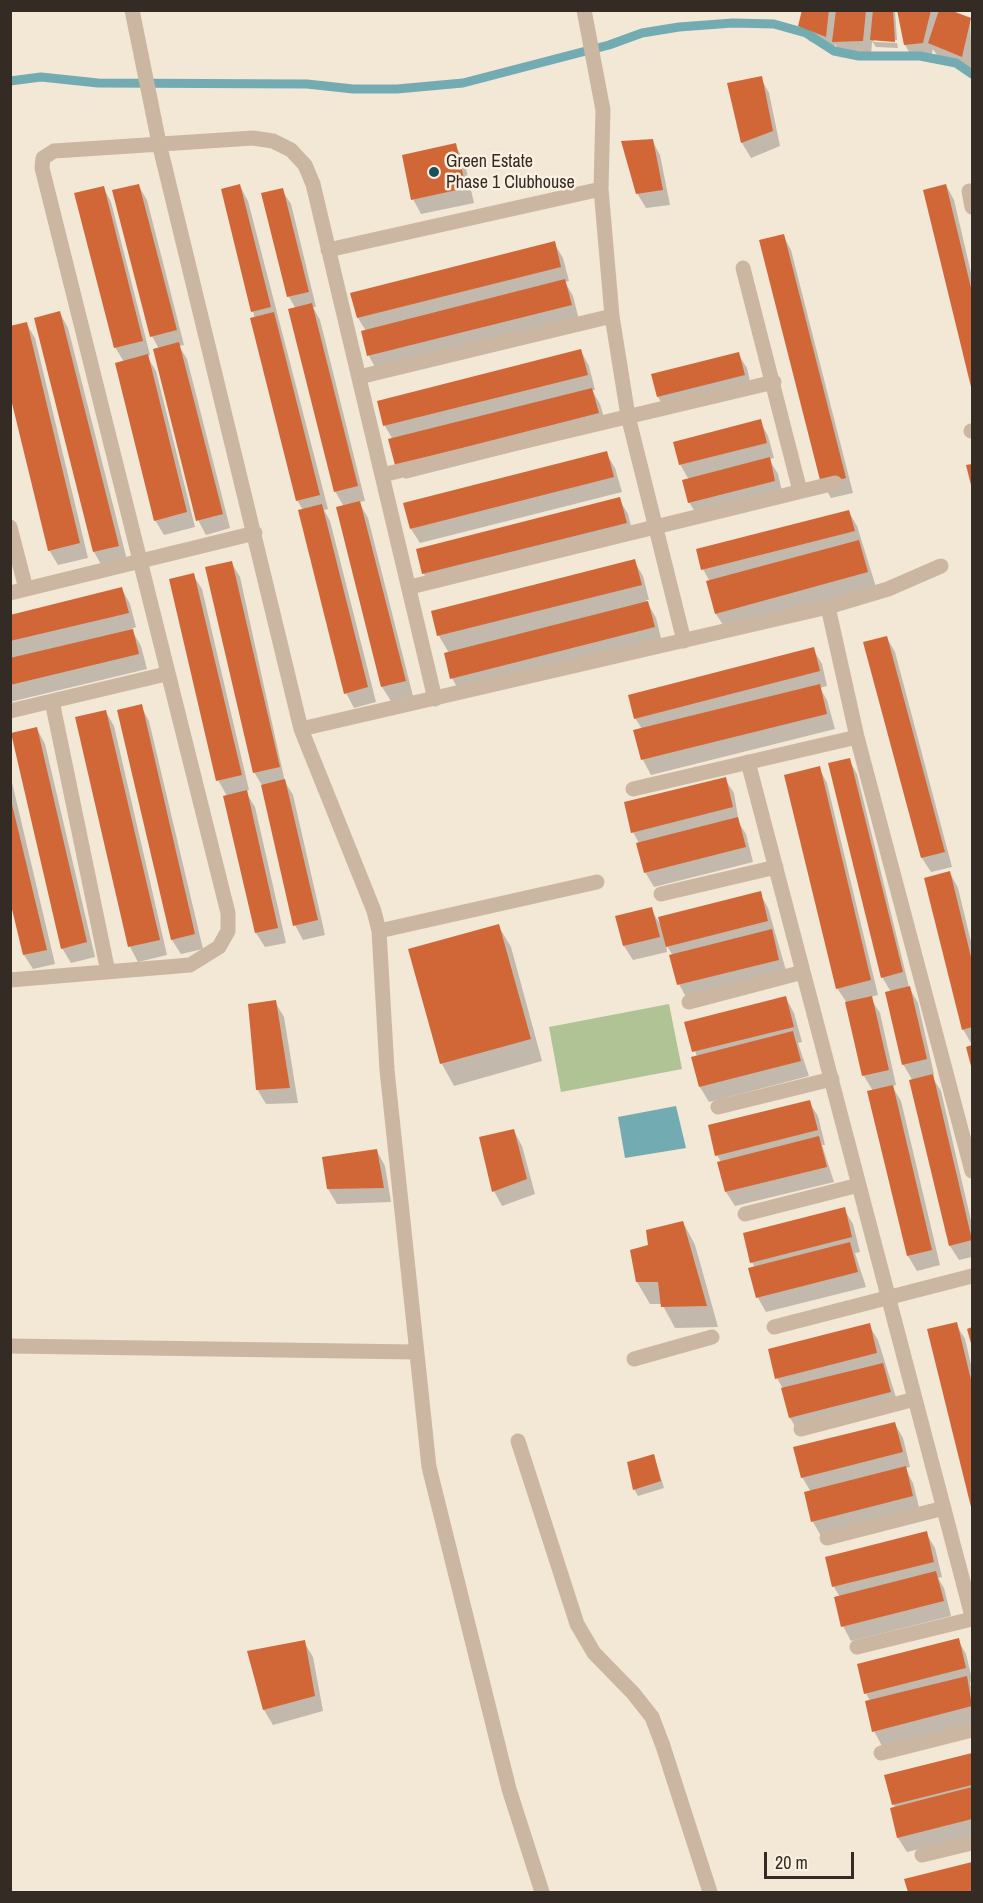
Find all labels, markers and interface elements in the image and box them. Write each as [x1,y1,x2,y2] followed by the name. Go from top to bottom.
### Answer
[446,151,575,194] place label: Green Estate Phase 1 Clubhouse
[427,165,441,179] marker: Green Estate Phase 1 Clubhouse
[767,1840,857,1878] scale bar
[775,1850,808,1875] text: 20 m

